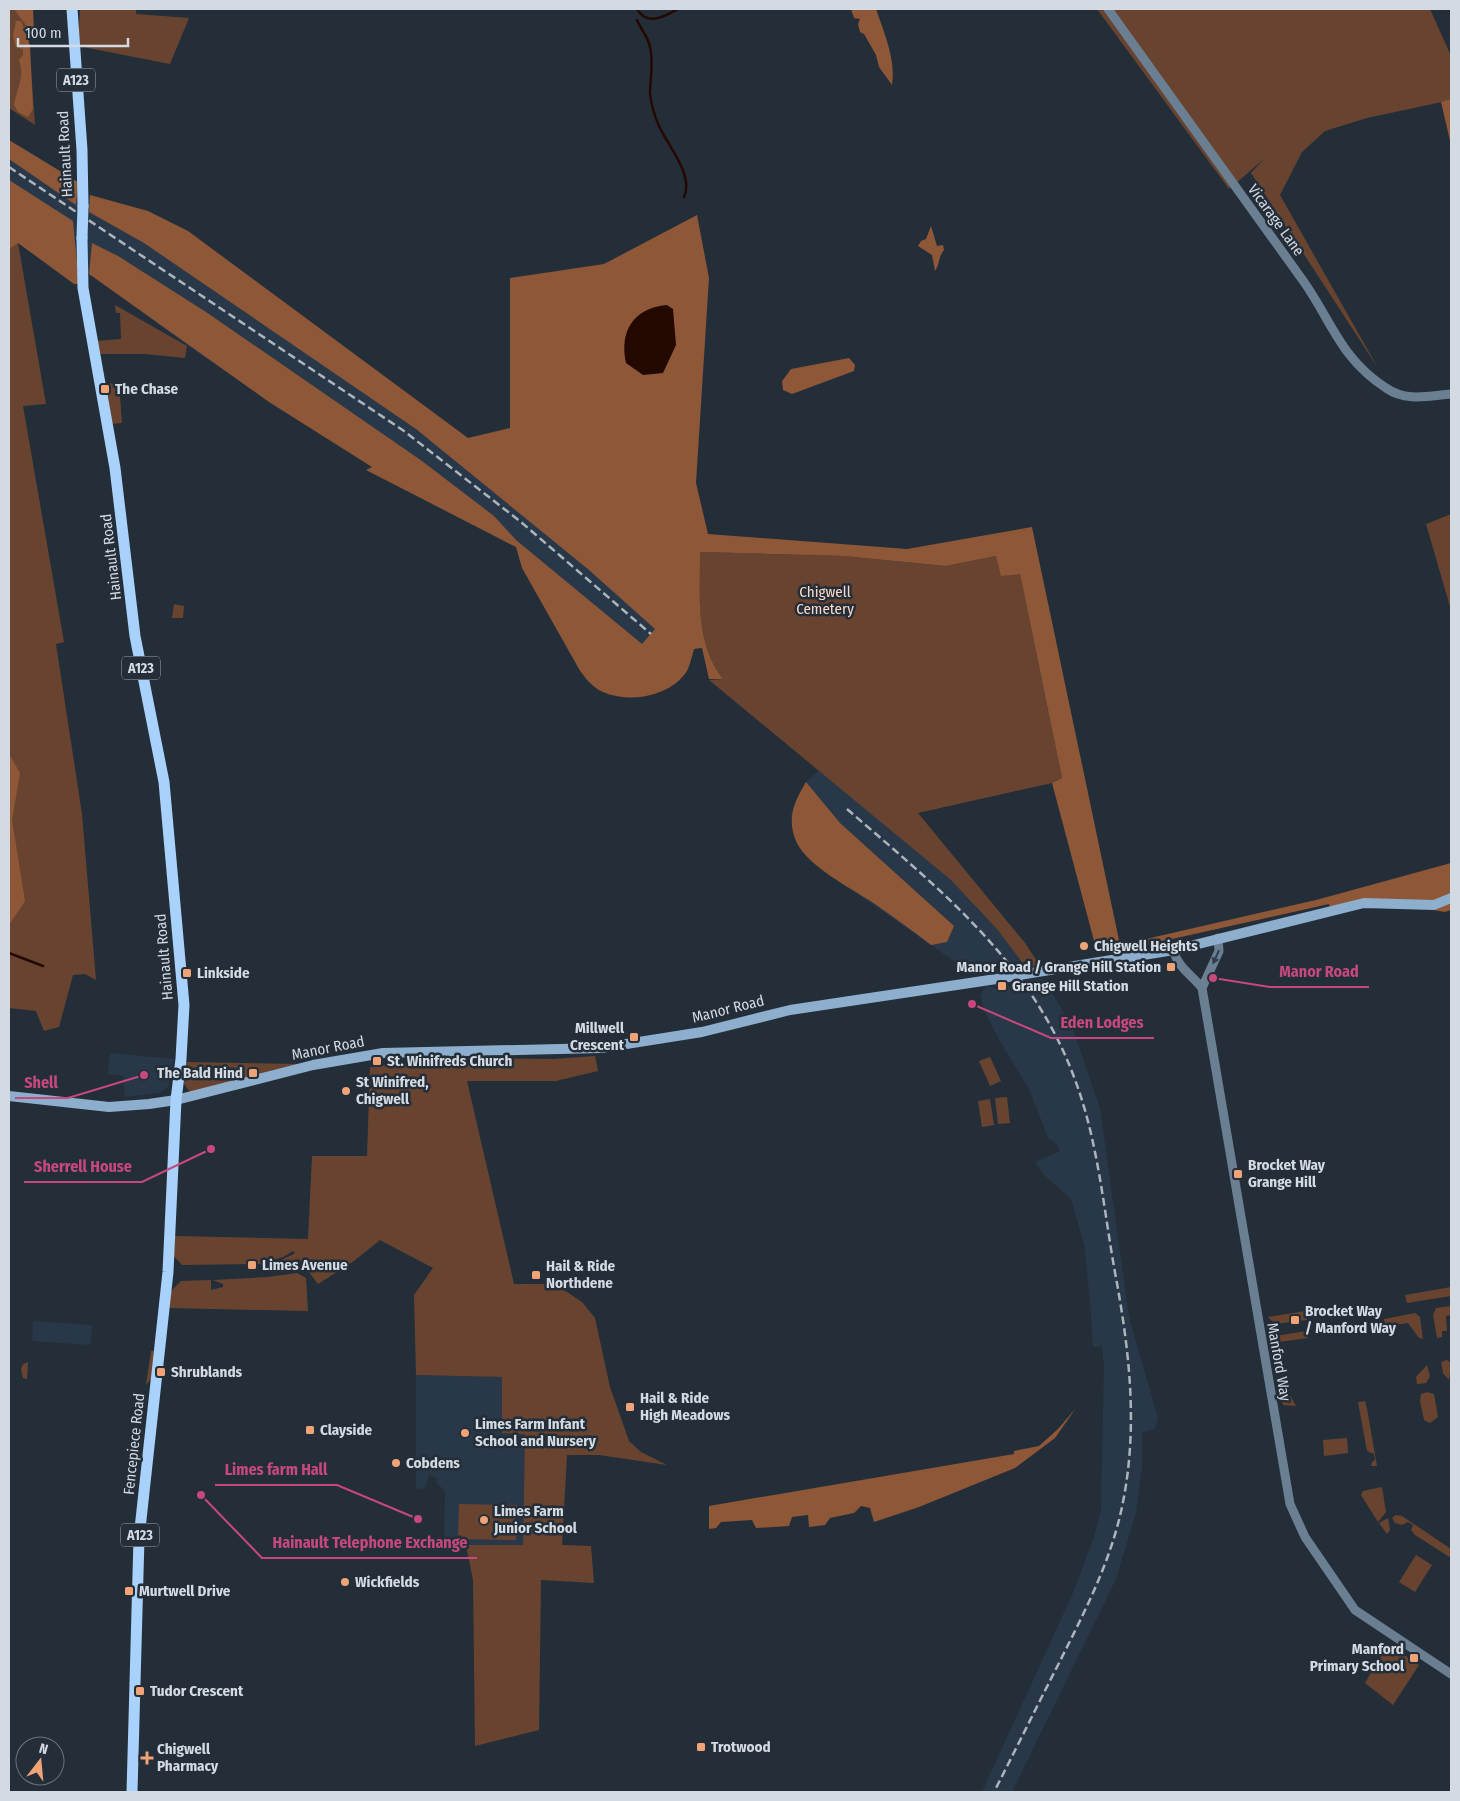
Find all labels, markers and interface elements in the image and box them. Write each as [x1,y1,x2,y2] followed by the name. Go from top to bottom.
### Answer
[18,15,128,47] scale bar
[25,24,62,42] text: 100 m
[57,68,95,92] road number: A123
[54,110,76,198] street label: Hainault Road
[1244,181,1308,259] street label: Vicarage Lane
[115,380,178,398] place label: The Chase
[99,383,111,395] marker: The Chase
[97,513,125,601] street label: Hainault Road
[796,583,854,618] park label: Chigwell Cemetery
[122,656,160,680] road number: A123
[151,913,177,1001] street label: Hainault Road
[1094,937,1198,955] place label: Chigwell Heights
[1078,940,1090,952] marker: Chigwell Heights
[1211,950,1219,964] one-way arrow
[1270,956,1369,987] callout: Manor Road
[957,958,1161,976] place label: Manor Road / Grange Hill Station
[1165,961,1177,973] marker: Manor Road / Grange Hill Station
[1279,962,1359,981] text: Manor Road
[197,964,250,982] place label: Linkside
[181,967,193,979] marker: Linkside
[1012,977,1129,995] place label: Grange Hill Station
[996,980,1008,992] marker: Grange Hill Station
[690,991,766,1027] street label: Manor Road
[1051,1007,1154,1038] callout: Eden Lodges
[1061,1013,1143,1032] text: Eden Lodges
[570,1019,625,1054] place label: Millwell Crescent
[628,1031,640,1043] marker: Millwell Crescent
[290,1032,366,1064] street label: Manor Road
[387,1052,512,1070] place label: St. Winifreds Church
[371,1055,383,1067] marker: St. Winifreds Church
[157,1064,243,1082] place label: The Bald Hind
[15,1067,68,1098] callout: Shell
[247,1067,259,1079] marker: The Bald Hind
[24,1073,58,1092] text: Shell
[356,1073,429,1108] place label: St Winifred, Chigwell
[340,1085,352,1097] marker: St Winifred, Chigwell
[24,1151,142,1182] callout: Sherrell House
[1248,1156,1326,1191] place label: Brocket Way Grange Hill
[34,1157,132,1176] text: Sherrell House
[1232,1168,1244,1180] marker: Brocket Way Grange Hill
[262,1256,348,1274] place label: Limes Avenue
[546,1257,616,1292] place label: Hail & Ride Northdene
[246,1259,258,1271] marker: Limes Avenue
[530,1269,542,1281] marker: Hail & Ride Northdene
[1305,1302,1397,1337] place label: Brocket Way / Manford Way
[1289,1314,1301,1326] marker: Brocket Way / Manford Way
[1263,1321,1295,1403] street label: Manford Way
[171,1363,243,1381] place label: Shrublands
[155,1366,167,1378] marker: Shrublands
[640,1389,731,1424] place label: Hail & Ride High Meadows
[120,1392,148,1496] street label: Fencepiece Road
[624,1401,636,1413] marker: Hail & Ride High Meadows
[475,1415,597,1450] place label: Limes Farm Infant School and Nursery
[320,1421,373,1439] place label: Clayside
[304,1424,316,1436] marker: Clayside
[459,1427,471,1439] marker: Limes Farm Infant School and Nursery
[215,1454,337,1485] callout: Limes farm Hall
[406,1454,460,1472] place label: Cobdens
[390,1457,402,1469] marker: Cobdens
[225,1460,328,1479] text: Limes farm Hall
[493,1502,578,1537] place label: Limes Farm Junior School
[478,1514,490,1526] marker: Limes Farm Junior School
[121,1524,159,1546] road number: A123
[262,1527,477,1558] callout: Hainault Telephone Exchange
[273,1533,467,1552] text: Hainault Telephone Exchange
[355,1573,420,1591] place label: Wickfields
[339,1576,351,1588] marker: Wickfields
[139,1582,231,1600] place label: Murtwell Drive
[123,1585,135,1597] marker: Murtwell Drive
[1310,1640,1405,1675] place label: Manford Primary School
[1408,1652,1420,1664] marker: Manford Primary School
[150,1682,244,1700] place label: Tudor Crescent
[134,1685,146,1697] marker: Tudor Crescent
[15,1736,65,1786] north arrow
[711,1738,771,1756] place label: Trotwood
[37,1740,50,1758] text: N
[157,1740,219,1775] place label: Chigwell Pharmacy
[695,1741,707,1753] marker: Trotwood
[141,1752,153,1764] marker: Chigwell Pharmacy

